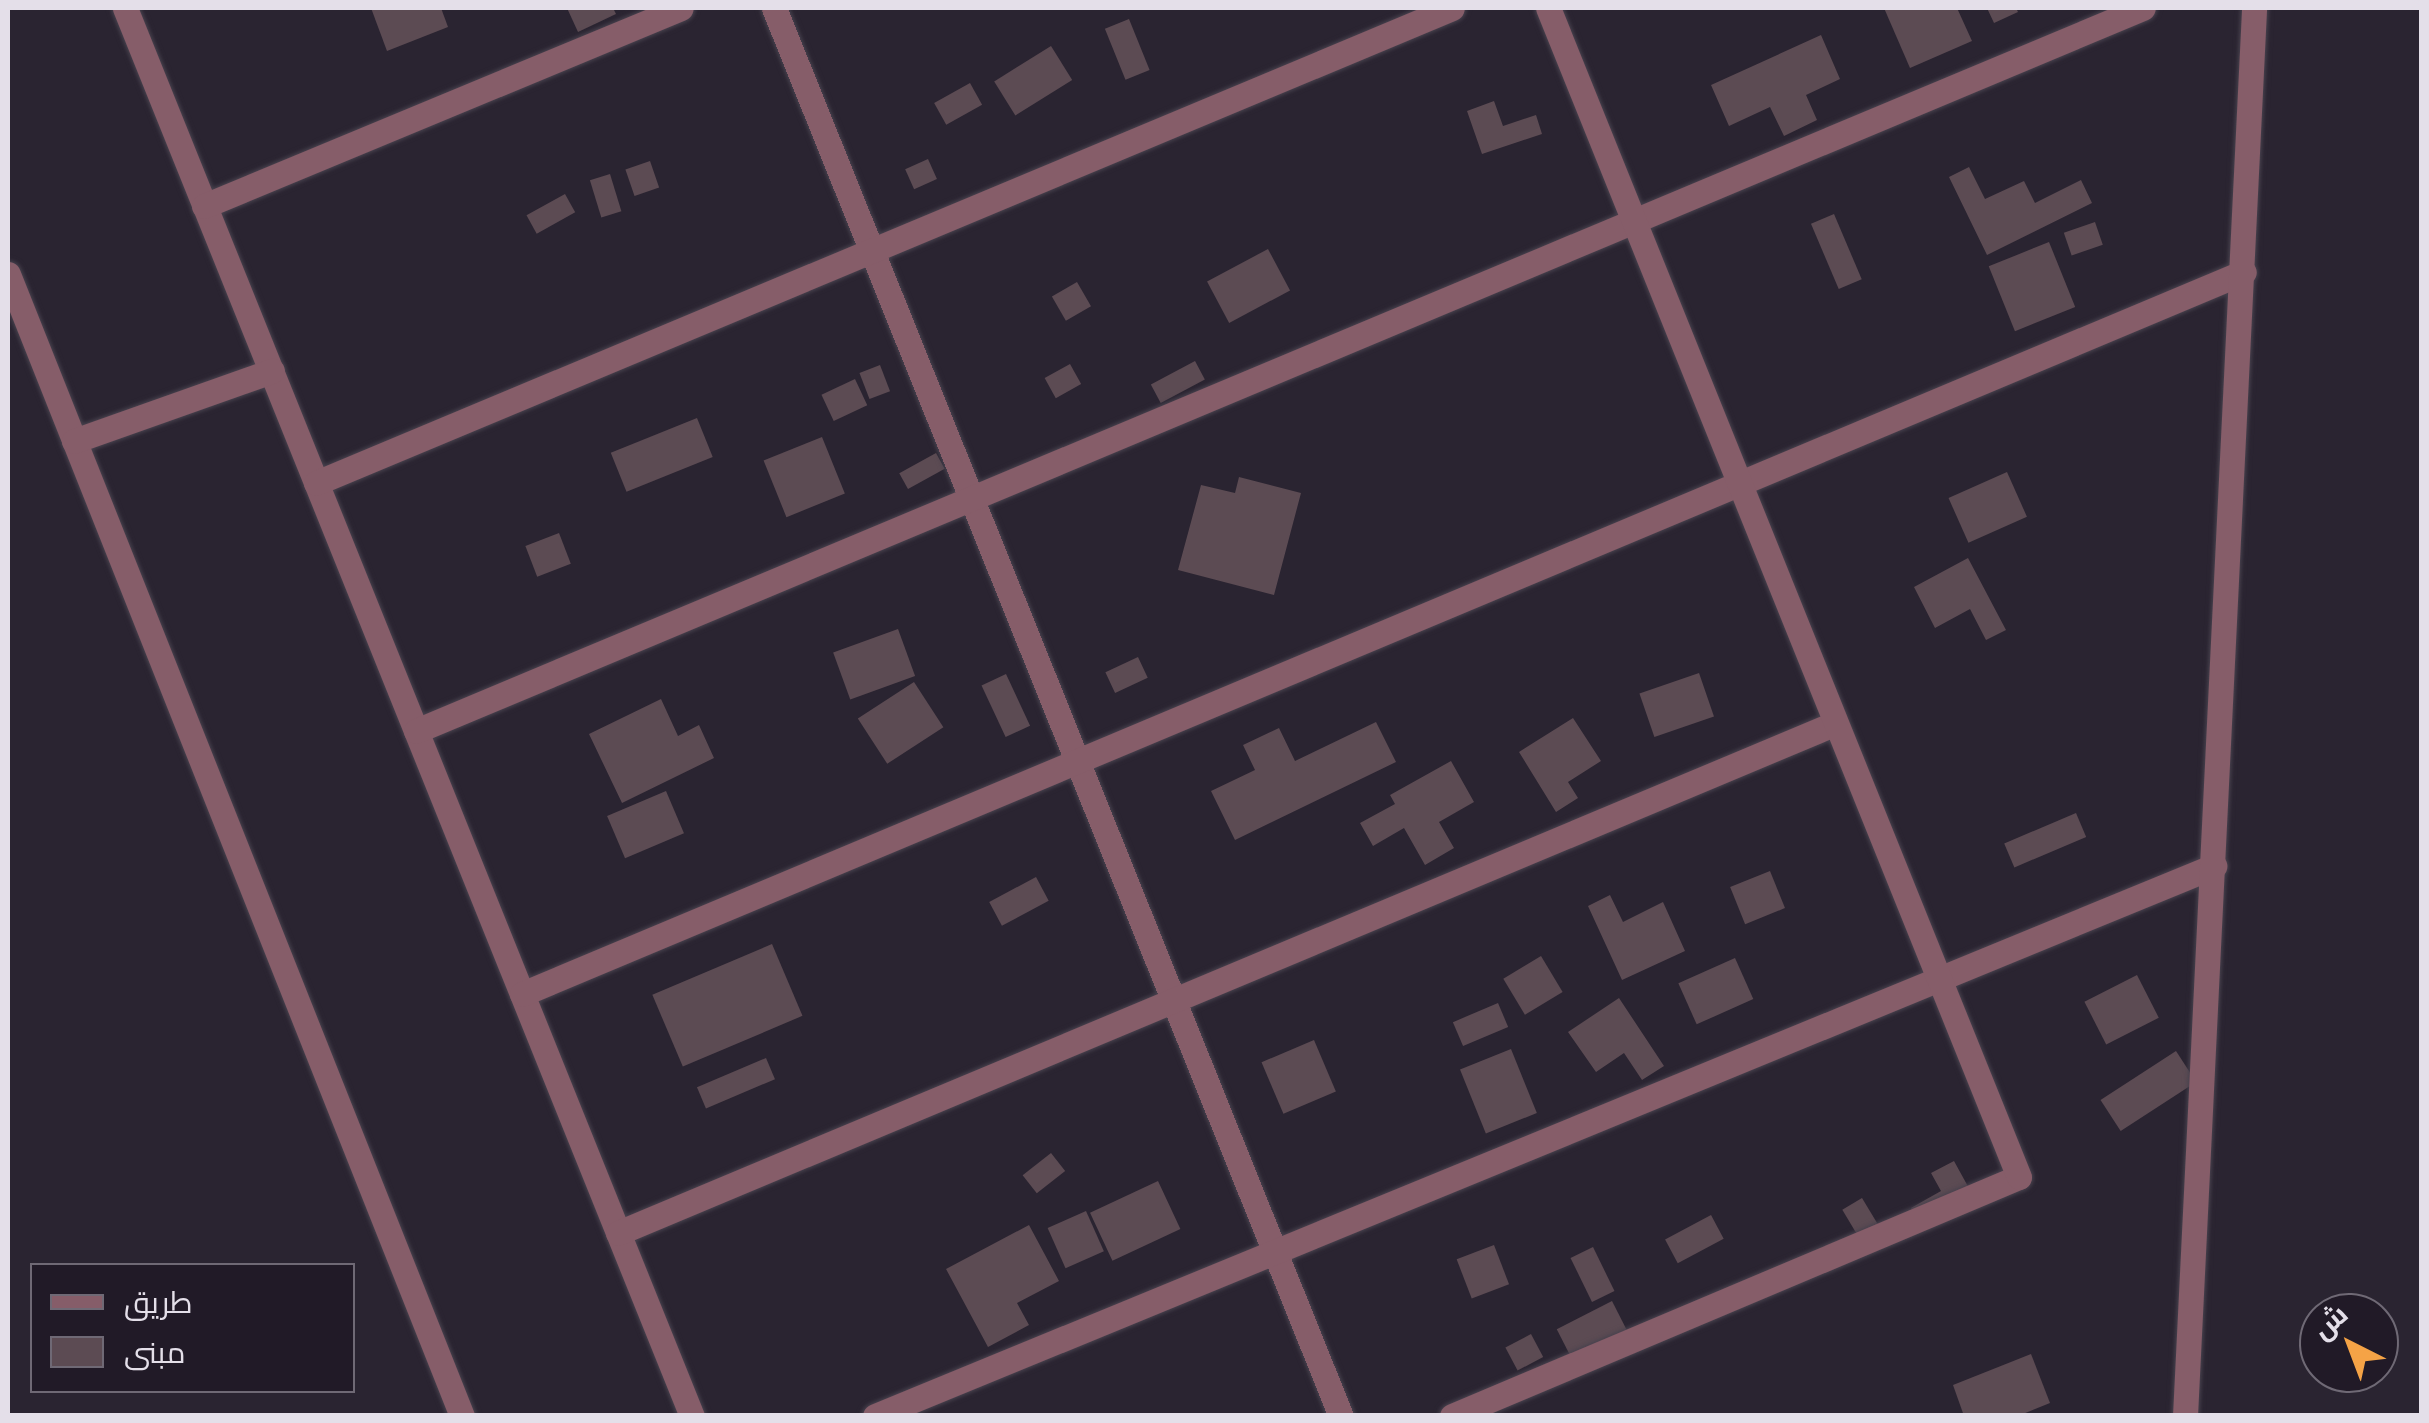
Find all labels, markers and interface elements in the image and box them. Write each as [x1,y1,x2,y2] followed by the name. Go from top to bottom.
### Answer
[30,1263,355,1393] legend
[124,1286,193,1319] text: طريق
[2299,1293,2399,1393] north arrow
[2306,1298,2354,1345] text: ش
[124,1336,185,1369] text: مبنى

